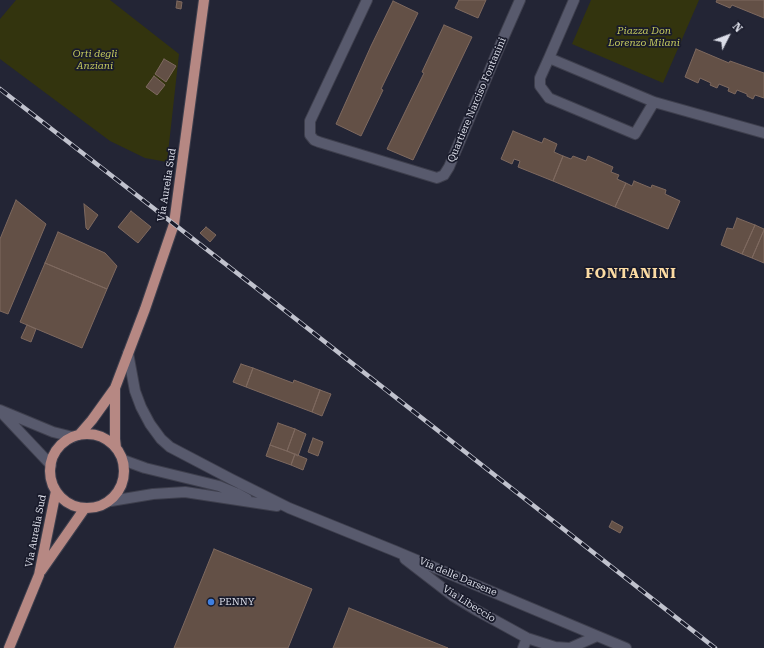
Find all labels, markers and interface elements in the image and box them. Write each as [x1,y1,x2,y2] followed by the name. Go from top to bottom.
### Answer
[708,16,748,56] north arrow
[730,20,745,35] text: N
[608,25,680,48] park label: Piazza Don Lorenzo Milani
[445,36,509,164] street label: Quartiere Narciso Fontanini
[73,48,117,72] park label: Orti degli Anziani
[155,148,179,222] street label: Via Aurelia Sud
[585,266,677,282] district label: FONTANINI
[23,494,49,568] street label: Via Aurelia Sud
[417,555,499,599] street label: Via delle Darsene
[440,583,498,625] street label: Via Libeccio
[219,596,255,608] place label: PENNY
[206,597,216,607] marker: PENNY

